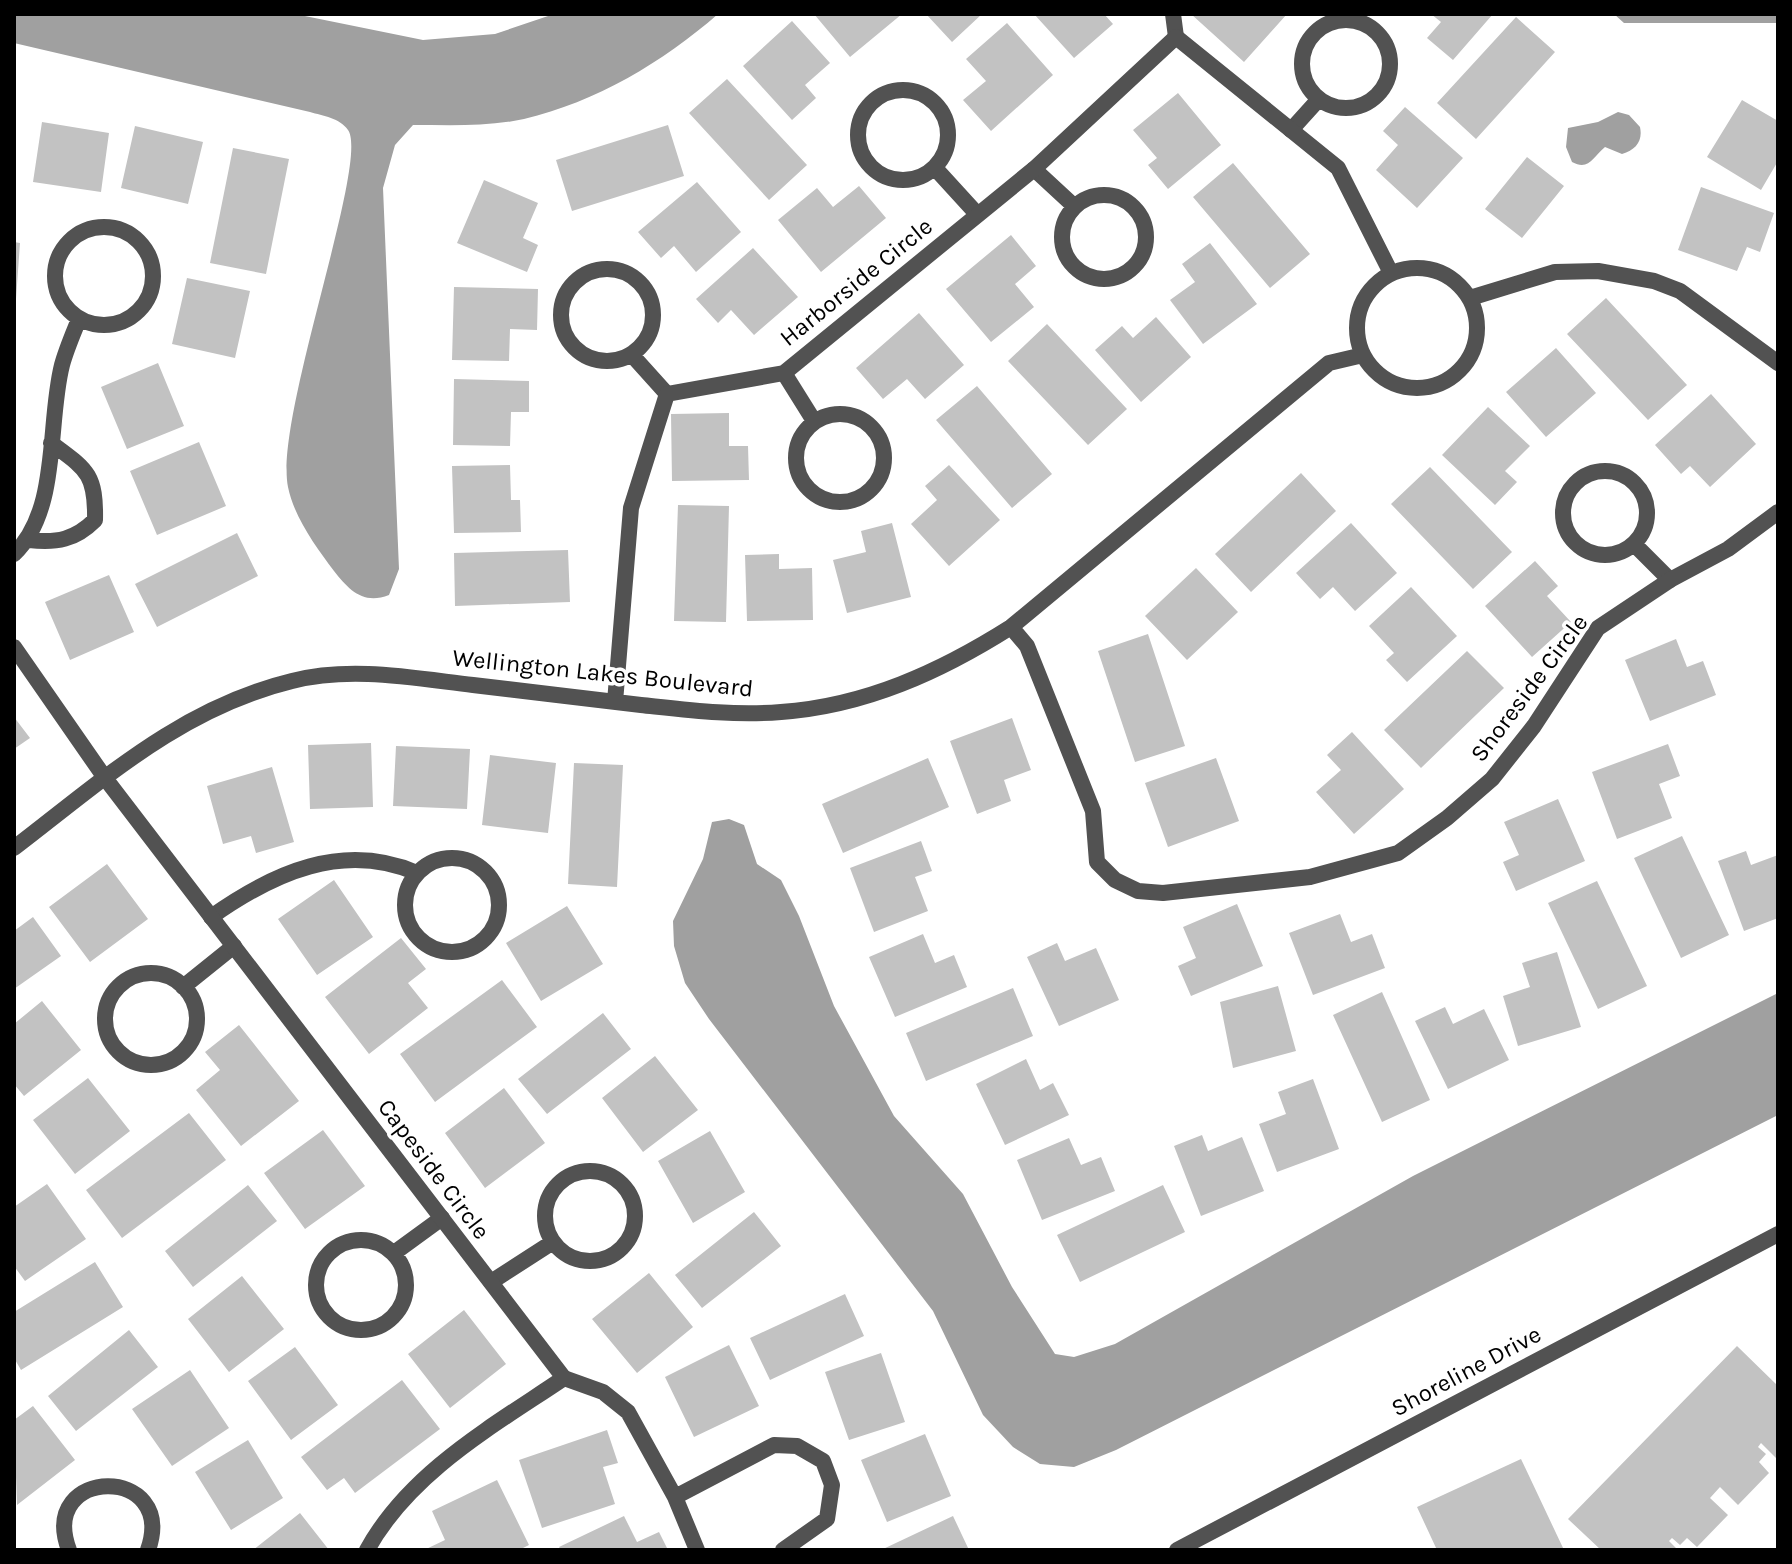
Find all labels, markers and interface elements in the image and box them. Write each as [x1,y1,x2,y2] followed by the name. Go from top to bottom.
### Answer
[774,212,938,352] street label: Harborside Circle
[1465,609,1593,767] street label: Shoreside Circle
[451,643,755,703] street label: Wellington Lakes Boulevard
[372,1093,496,1245] street label: Capeside Circle
[1386,1320,1546,1422] street label: Shoreline Drive

